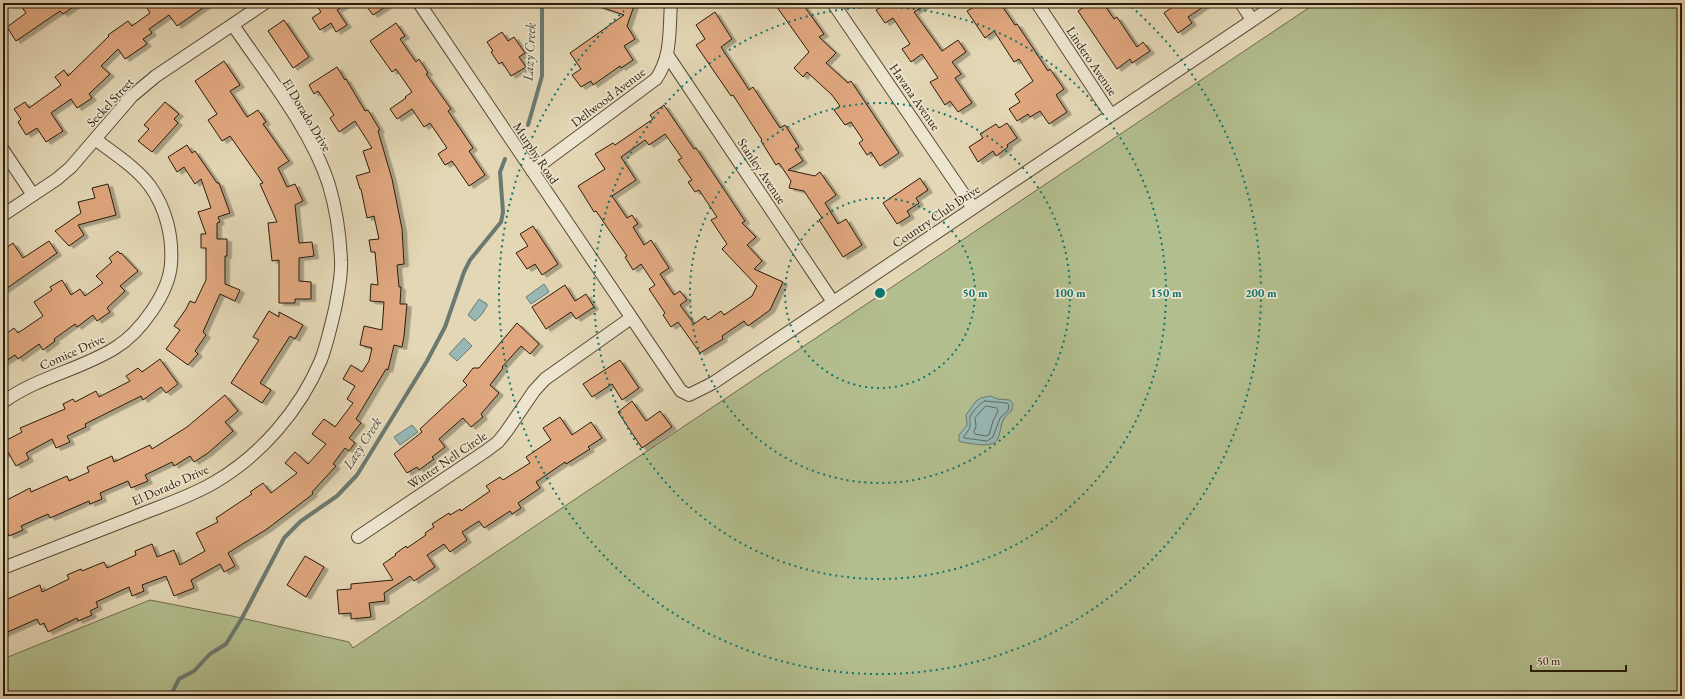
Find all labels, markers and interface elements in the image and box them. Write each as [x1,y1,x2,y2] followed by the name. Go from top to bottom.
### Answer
[518,22,540,83] water label: Lazy Creek
[1063,23,1121,99] street label: Lindero Avenue
[886,60,944,134] street label: Havana Avenue
[567,63,649,131] street label: Dellwood Avenue
[83,74,137,130] street label: Seckel Street
[279,75,335,155] street label: El Dorado Drive
[509,119,563,188] street label: Murphy Road
[734,135,790,207] street label: Stanley Avenue
[889,180,983,252] street label: Country Club Drive
[962,285,988,301] text: 50 m
[1054,285,1086,301] text: 100 m
[1150,285,1182,301] text: 150 m
[1245,285,1277,301] text: 200 m
[873,286,887,300] centre of rings
[37,330,107,374] street label: Comice Drive
[338,413,386,473] water label: Lazy Creek
[404,427,490,493] street label: Winter Nell Circle
[129,461,211,509] street label: El Dorado Drive
[1531,647,1626,673] scale bar
[1537,653,1561,669] text: 50 m

